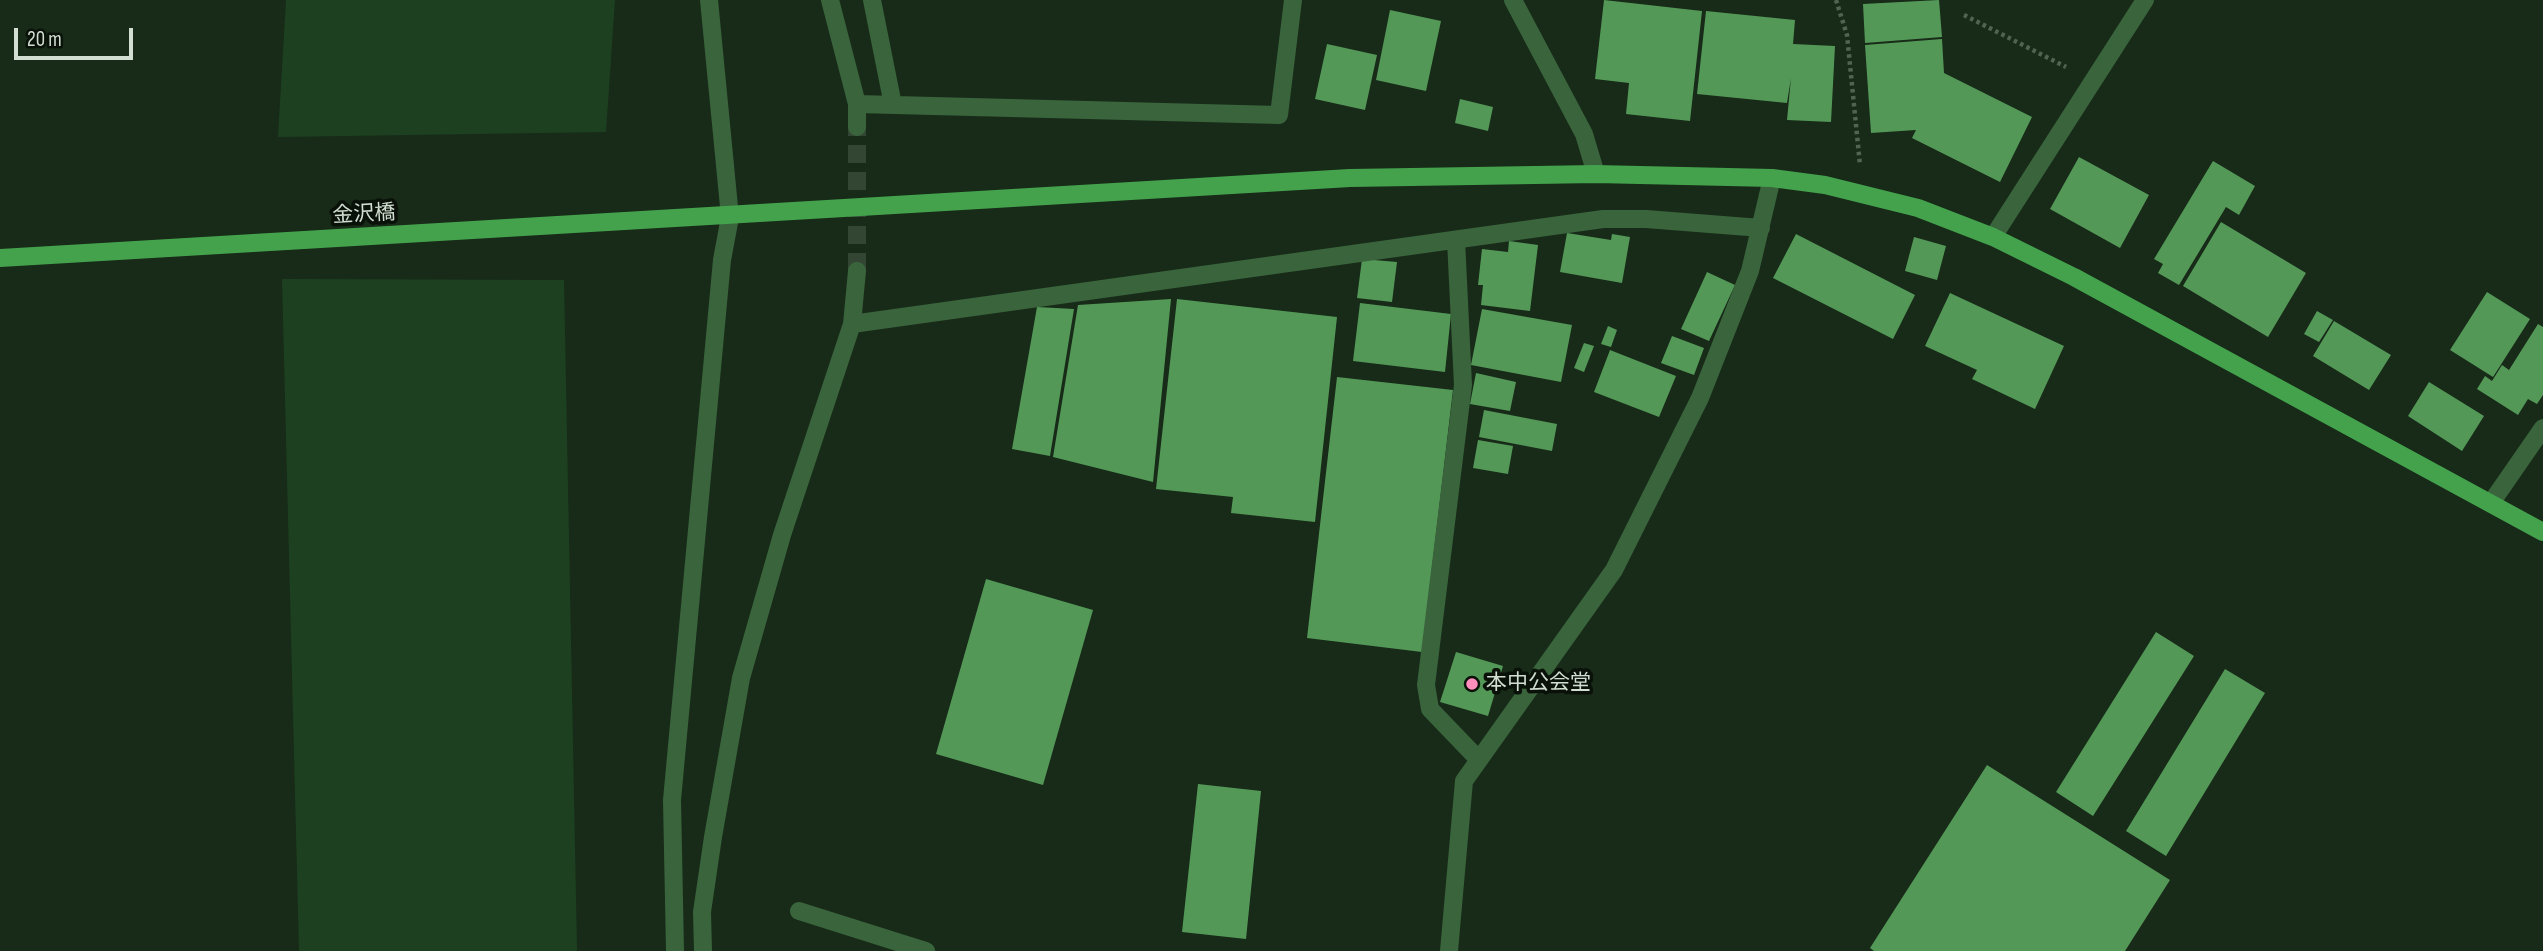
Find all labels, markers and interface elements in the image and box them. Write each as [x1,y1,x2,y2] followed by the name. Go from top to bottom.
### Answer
[18,14,136,58] scale bar
[27,27,62,52] text: 20 m
[332,201,396,229] street label: 金沢橋
[1486,671,1591,697] place label: 本中公会堂
[1464,676,1480,692] marker: 本中公会堂

